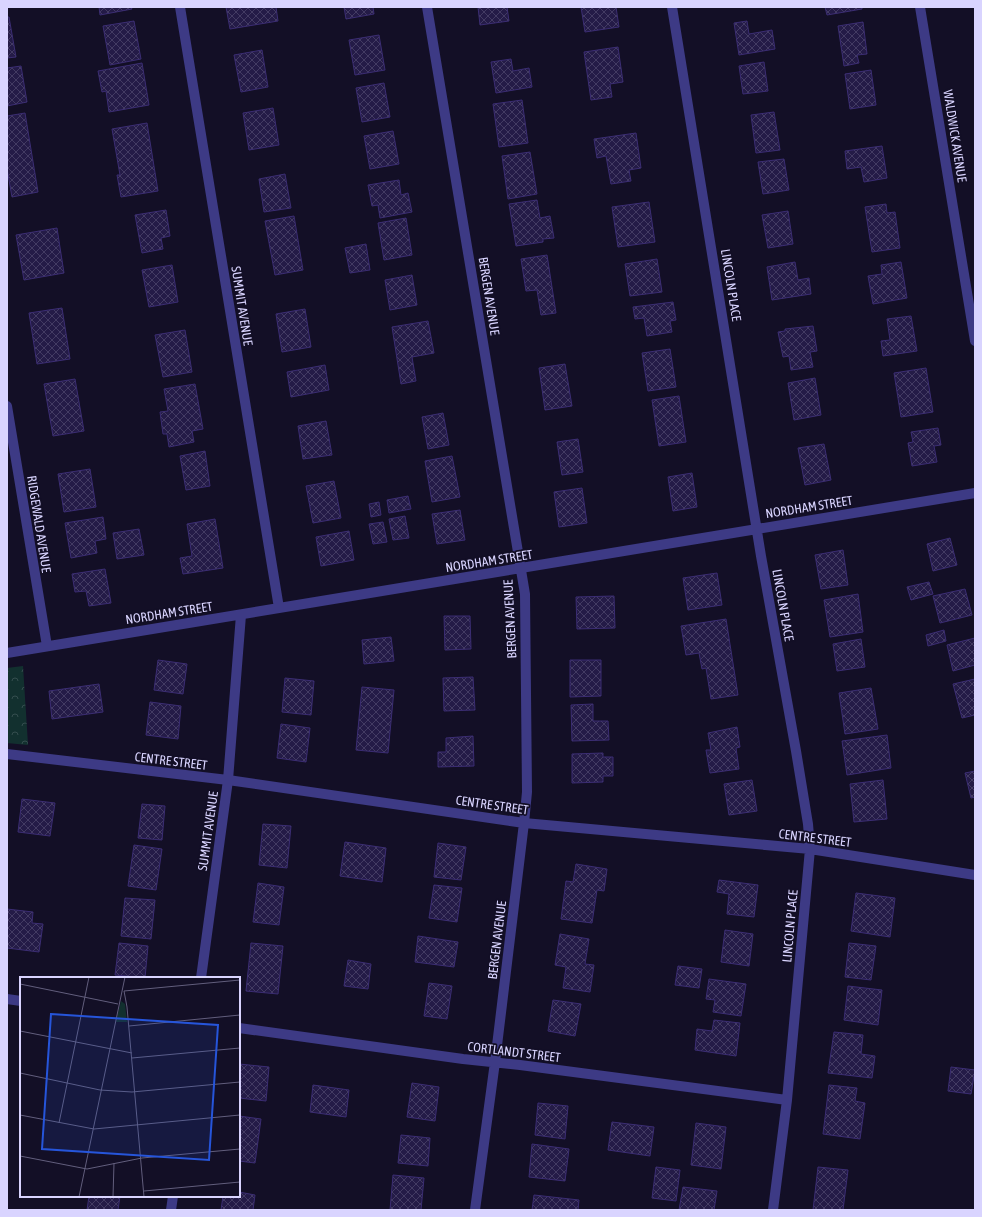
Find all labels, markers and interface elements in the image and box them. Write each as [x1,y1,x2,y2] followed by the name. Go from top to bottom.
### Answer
[940,89,970,184] street label: WALDWICK AVENUE
[718,248,744,323] street label: LINCOLN PLACE
[475,256,503,337] street label: BERGEN AVENUE
[228,265,256,347] street label: SUMMIT AVENUE
[24,474,54,574] street label: RIDGEWALD AVENUE
[764,493,854,521] street label: NORDHAM STREET
[444,547,534,575] street label: NORDHAM STREET
[769,568,797,643] street label: LINCOLN PLACE
[500,579,520,659] street label: BERGEN AVENUE
[124,599,214,627] street label: NORDHAM STREET
[134,749,208,773] street label: CENTRE STREET
[195,790,221,872] street label: SUMMIT AVENUE
[455,792,529,818] street label: CENTRE STREET
[778,826,852,850] street label: CENTRE STREET
[779,889,801,963] street label: LINCOLN PLACE
[485,900,509,980] street label: BERGEN AVENUE
[20,977,240,1197] inset map
[467,1039,562,1065] street label: CORTLANDT STREET

